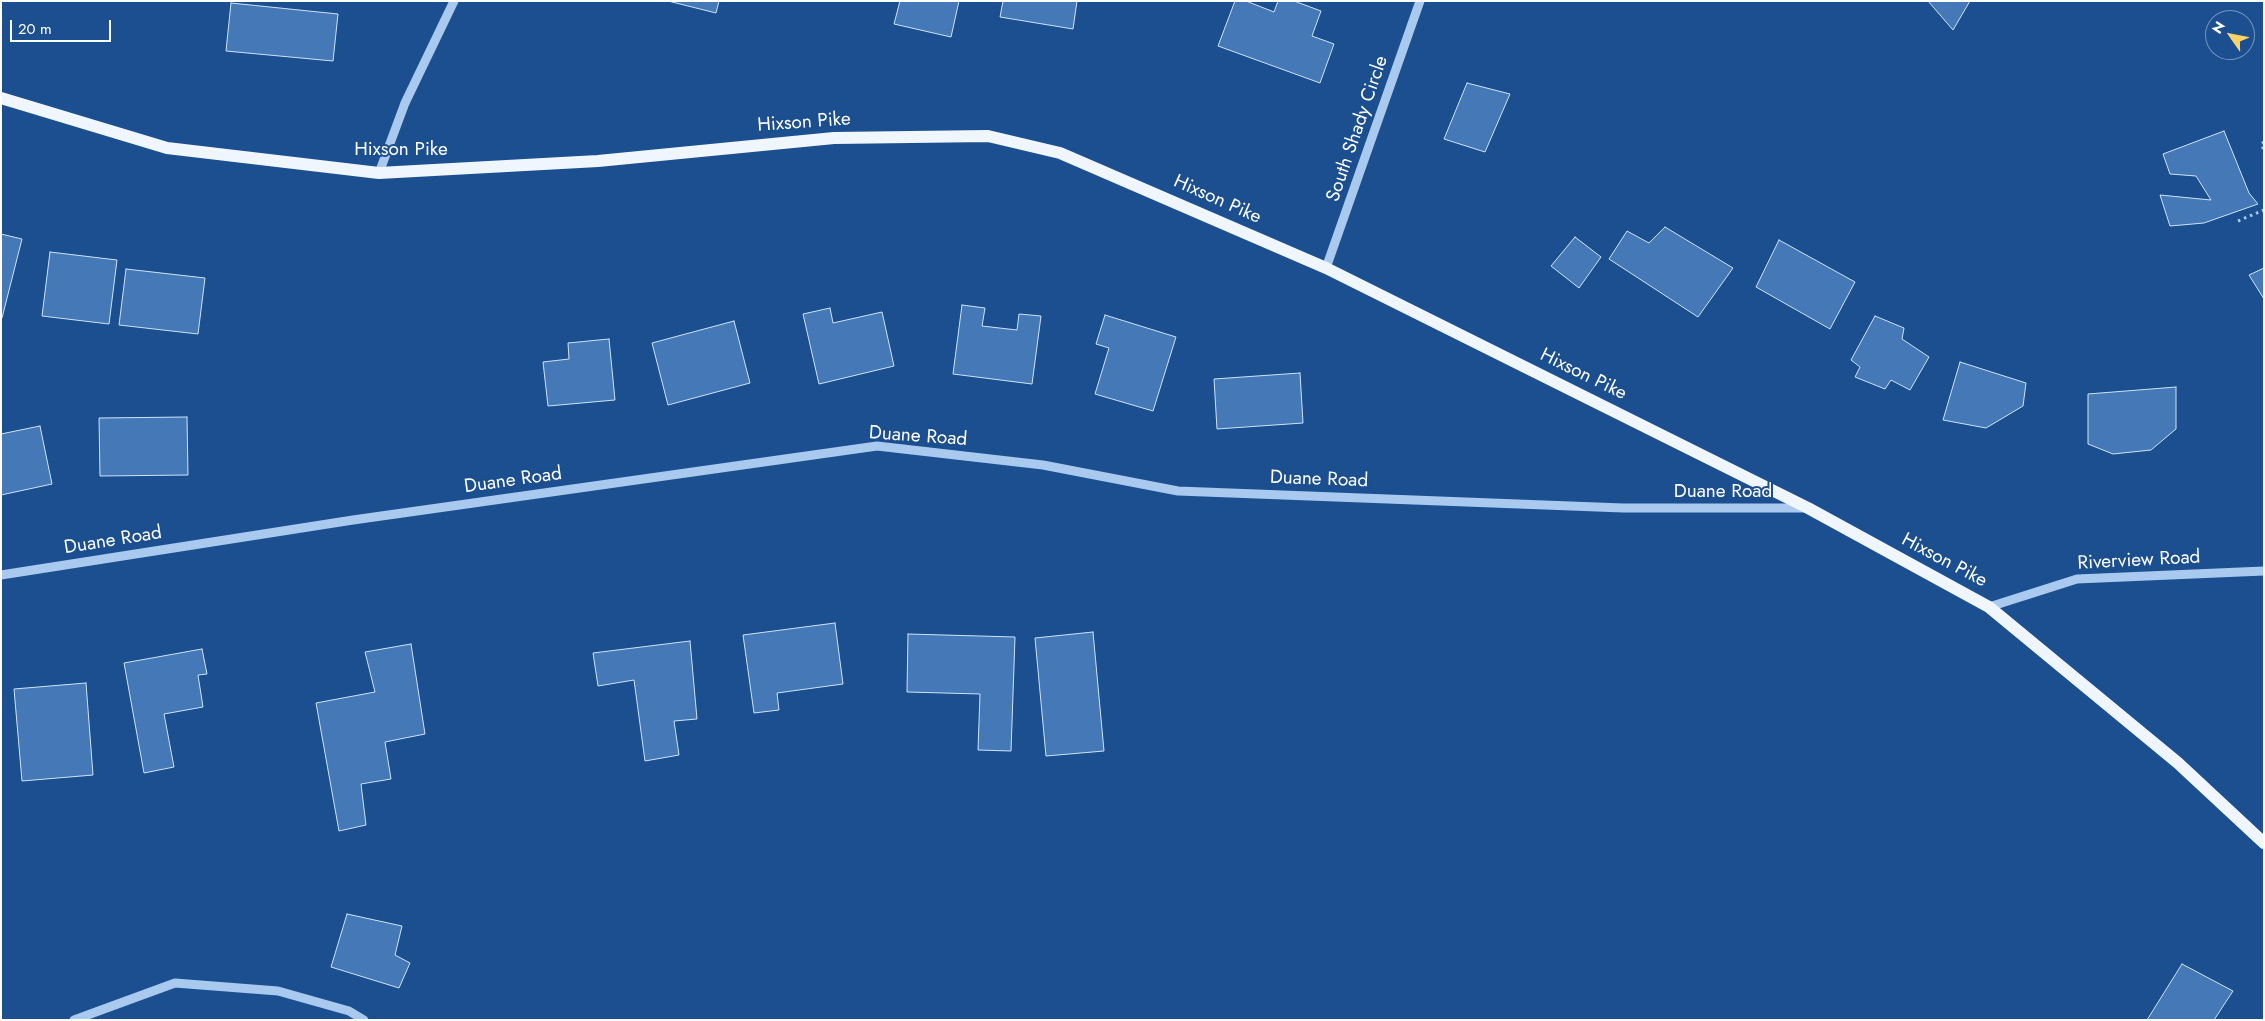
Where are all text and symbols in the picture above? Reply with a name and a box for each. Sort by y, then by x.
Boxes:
scale bar [12,10,114,42]
north arrow [2205,10,2255,60]
text: N [2207,17,2230,37]
text: 20 m [18,18,52,40]
street label: South Shady Circle [1322,53,1394,205]
street label: Hixson Pike [757,108,851,138]
street label: Hixson Pike [354,139,448,161]
street label: Hixson Pike [1170,171,1264,229]
street label: Hixson Pike [1536,344,1630,406]
street label: Duane Road [868,422,968,452]
street label: Duane Road [463,463,563,499]
street label: Duane Road [1269,467,1369,493]
street label: Duane Road [1674,481,1772,503]
street label: Duane Road [63,522,163,560]
street label: Hixson Pike [1897,529,1991,593]
street label: Riverview Road [2077,546,2201,576]

